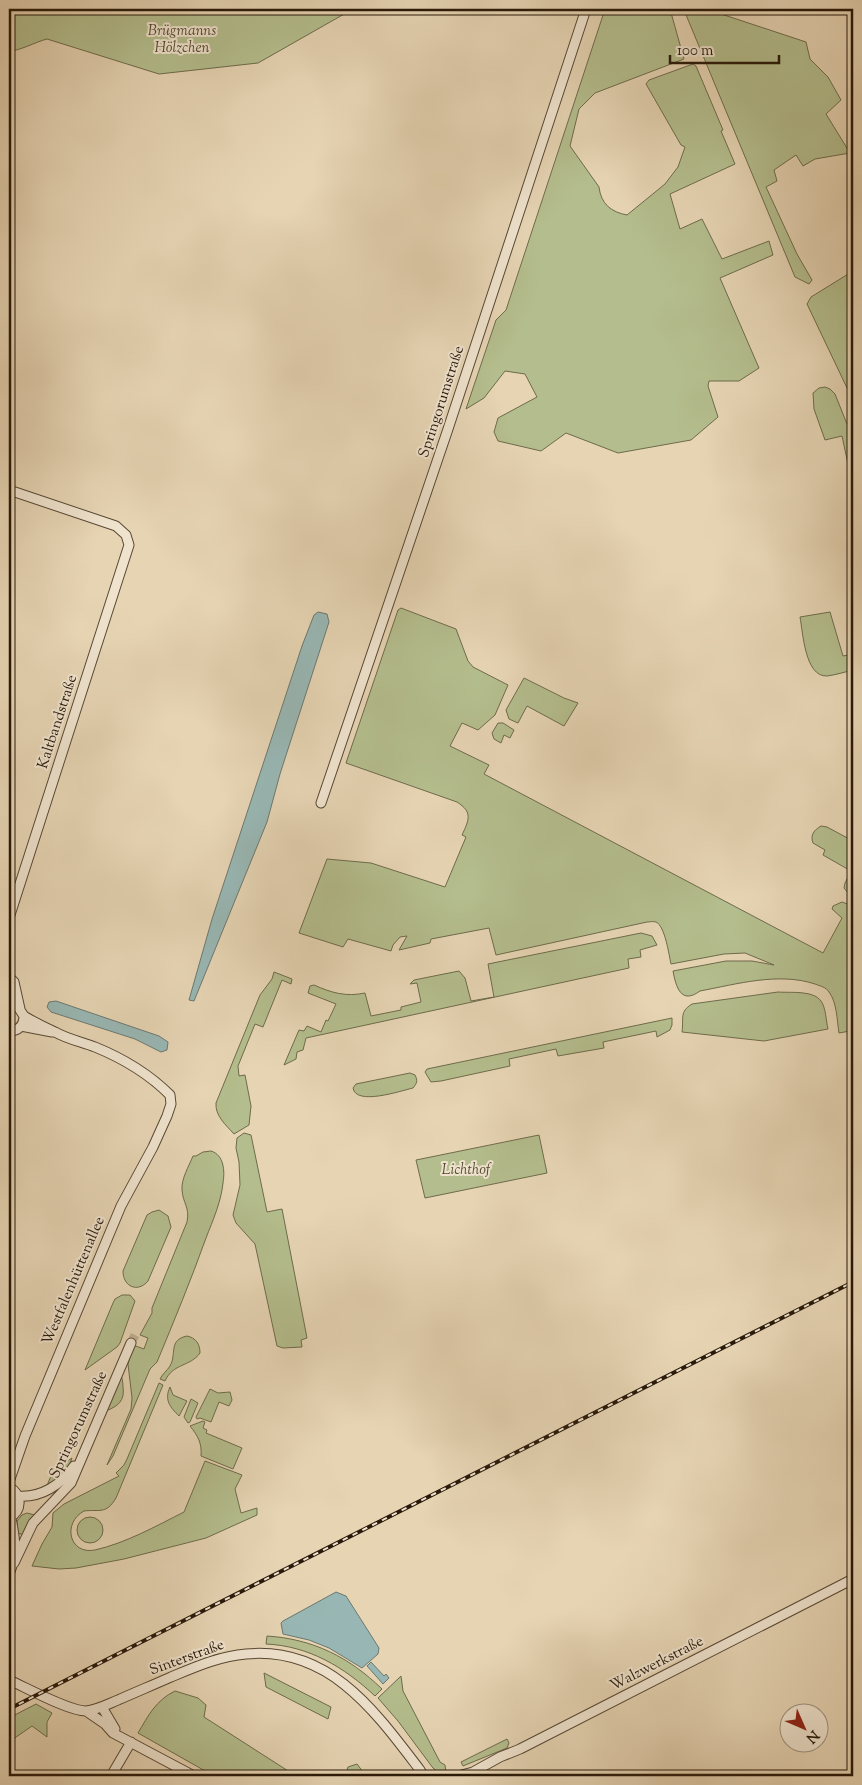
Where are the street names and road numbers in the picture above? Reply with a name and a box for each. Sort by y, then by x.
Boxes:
street label: Springorumstraße [414,343,470,461]
street label: Kaltbandstraße [33,672,83,772]
street label: Westfalenhüttenallee [37,1214,111,1348]
street label: Springorumstraße [45,1368,113,1482]
street label: Walzwerkstraße [607,1631,707,1697]
street label: Sinterstraße [147,1635,227,1681]

